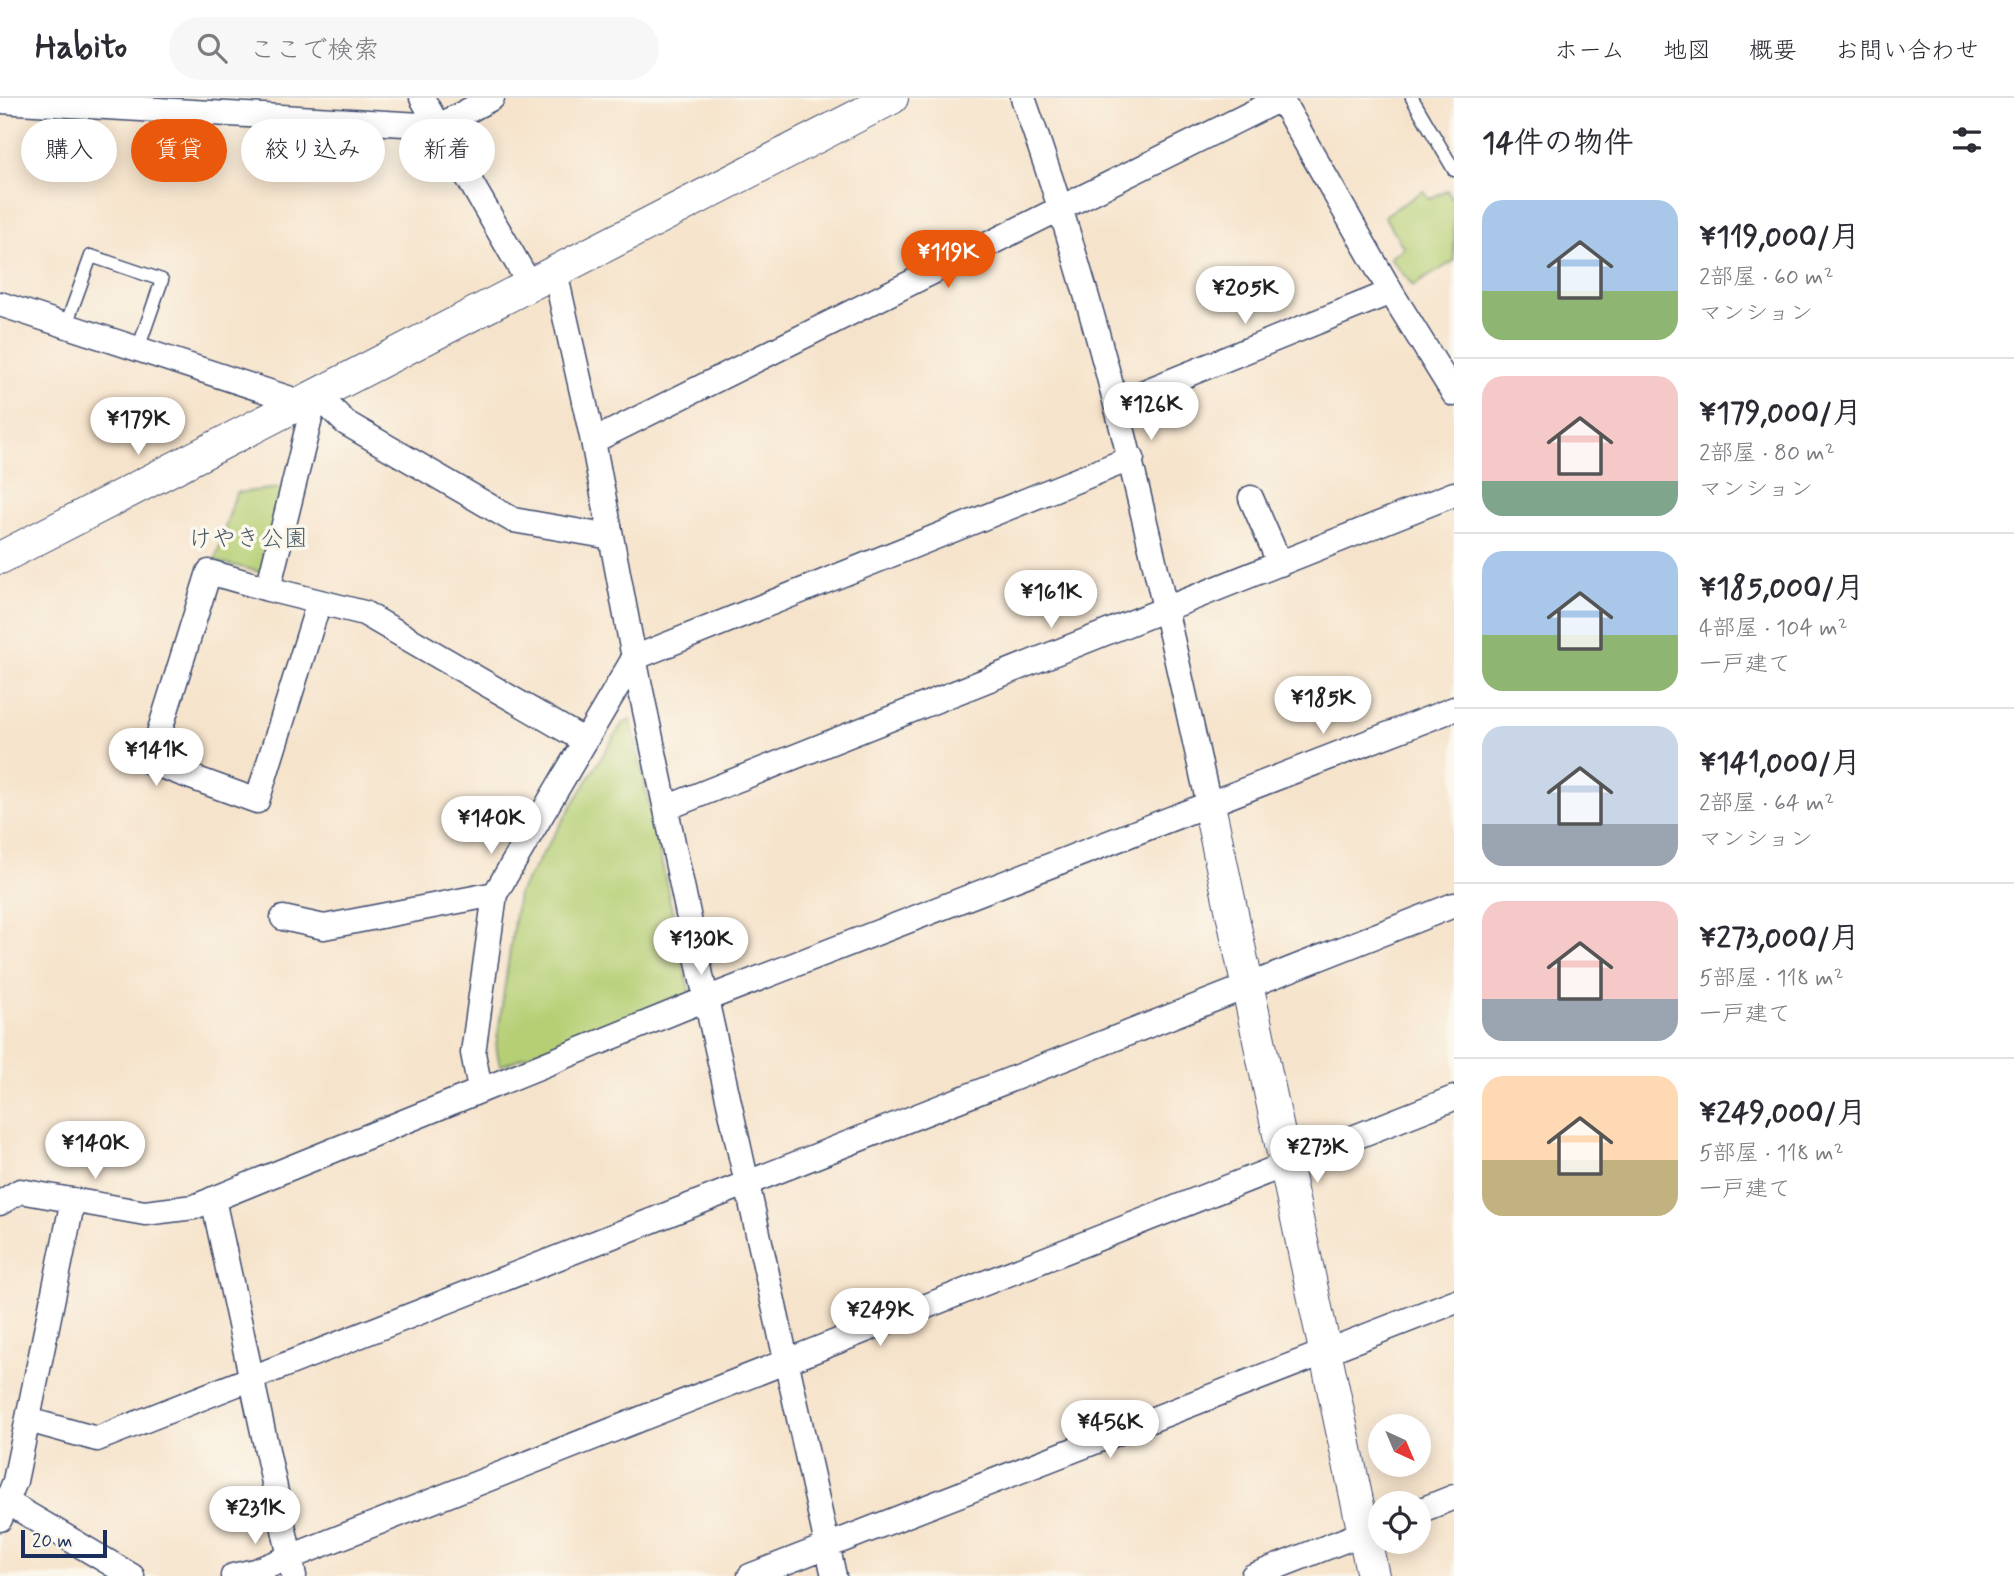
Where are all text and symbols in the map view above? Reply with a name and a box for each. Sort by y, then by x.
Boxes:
search box [169,17,659,80]
text: Habito [35,26,127,70]
icon: search [193,29,231,67]
text: ここで検索 [249,34,379,68]
text: ホーム [1554,36,1625,67]
text: 地図 [1663,36,1711,67]
text: 概要 [1749,36,1797,67]
text: お問い合わせ [1835,36,1979,67]
chip: 購入 [21,119,117,182]
chip: 賃貸 [131,119,227,182]
chip: 絞り込み [241,119,385,182]
chip: 新着 [399,119,495,182]
icon: filters [1948,121,1986,159]
text: 14件の物件 [1482,124,1634,163]
text: ¥119,000/月 [1699,218,1860,257]
icon: home [1538,228,1622,312]
pin: ¥119K [899,230,997,290]
text: ¥119K [917,238,979,268]
text: 2部屋 · 60 m² [1699,263,1834,293]
pin: ¥205K [1196,266,1294,326]
text: ¥205K [1212,274,1278,304]
text: マンション [1699,299,1813,329]
pin: ¥126K [1102,382,1200,442]
text: ¥126K [1120,390,1182,420]
text: ¥179,000/月 [1699,394,1862,433]
pin: ¥179K [89,398,187,457]
icon: home [1538,404,1622,488]
text: ¥179K [106,405,170,435]
text: 2部屋 · 80 m² [1699,439,1835,469]
text: マンション [1699,475,1813,505]
park label: けやき公園 [188,524,308,555]
text: ¥185,000/月 [1699,569,1864,608]
pin: ¥161K [1002,570,1100,630]
text: ¥161K [1020,578,1082,608]
icon: home [1538,579,1622,663]
text: 4部屋 · 104 m² [1699,614,1848,644]
text: 一戸建て [1699,650,1791,680]
pin: ¥185K [1274,676,1372,736]
text: ¥185K [1290,684,1356,714]
pin: ¥141K [107,728,205,788]
text: ¥141K [125,736,187,766]
text: ¥141,000/月 [1699,744,1861,783]
icon: home [1538,754,1622,838]
text: 2部屋 · 64 m² [1699,789,1834,819]
pin: ¥140K [442,796,540,856]
text: ¥140K [457,804,525,834]
text: マンション [1699,825,1813,855]
pin: ¥130K [652,918,750,977]
text: ¥273,000/月 [1699,919,1860,958]
text: ¥130K [669,925,733,955]
icon: home [1538,929,1622,1013]
text: 5部屋 · 118 m² [1699,964,1844,994]
text: 一戸建て [1699,1000,1791,1030]
text: ¥249,000/月 [1699,1094,1867,1133]
icon: home [1538,1104,1622,1188]
pin: ¥140K [46,1122,144,1181]
pin: ¥273K [1268,1126,1366,1185]
text: ¥140K [61,1129,129,1159]
text: ¥273K [1286,1133,1348,1163]
text: 5部屋 · 118 m² [1699,1139,1844,1169]
text: 一戸建て [1699,1175,1791,1205]
pin: ¥249K [831,1288,929,1348]
text: ¥249K [847,1296,913,1326]
pin: ¥456K [1061,1400,1159,1460]
text: ¥456K [1077,1408,1143,1438]
north arrow [1368,1414,1432,1477]
map controls [1368,1414,1431,1554]
pin: ¥231K [206,1486,304,1546]
button: locate [1368,1491,1431,1554]
text: ¥231K [225,1494,285,1524]
scale bar [21,1527,107,1559]
text: 20 m [32,1529,72,1554]

